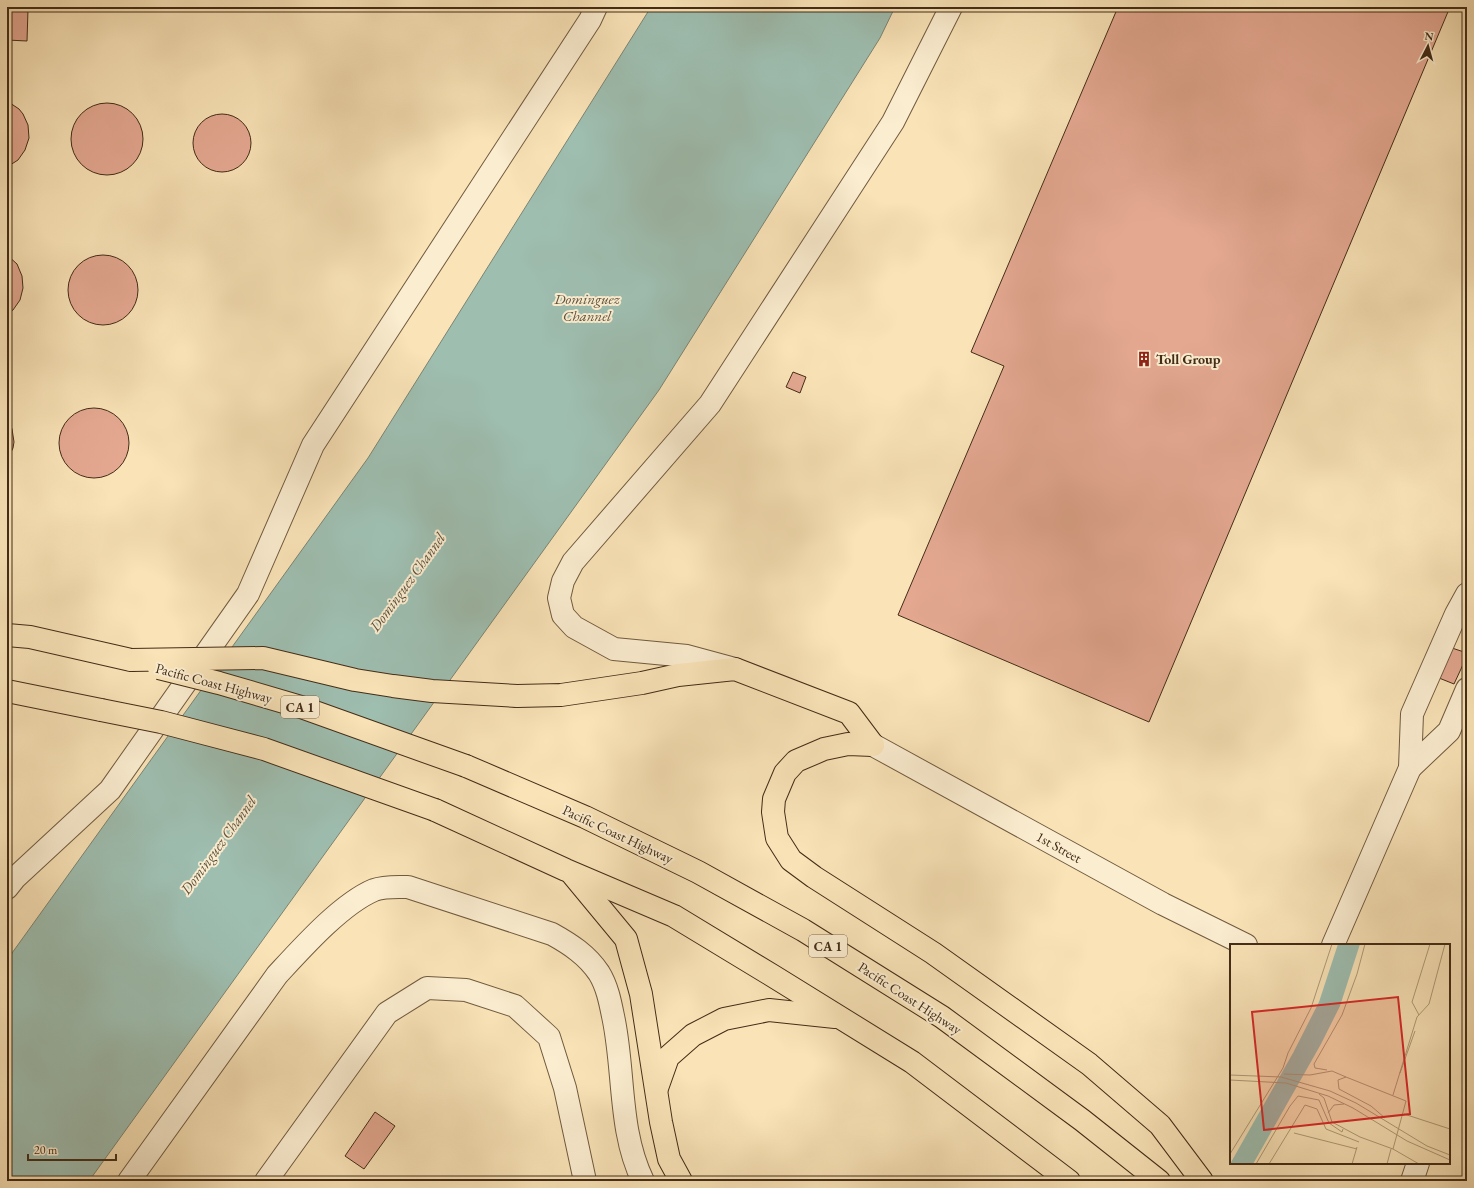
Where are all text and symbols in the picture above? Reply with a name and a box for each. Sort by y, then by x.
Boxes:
north arrow [1408,26,1448,66]
text: N [1424,29,1434,43]
water label: Dominguez Channel [553,289,621,325]
building icon: Toll Group [1135,350,1153,368]
place label: Toll Group [1156,350,1221,368]
water label: Dominguez Channel [364,528,450,636]
street label: Pacific Coast Highway [154,659,275,707]
road number: CA 1 [281,696,319,718]
water label: Dominguez Channel [175,791,261,899]
street label: Pacific Coast Highway [560,800,677,868]
street label: 1st Street [1033,827,1085,867]
road number: CA 1 [809,935,847,957]
inset map [1230,944,1450,1164]
street label: Pacific Coast Highway [855,958,966,1039]
scale bar [28,1136,116,1162]
text: 20 m [34,1142,58,1158]

